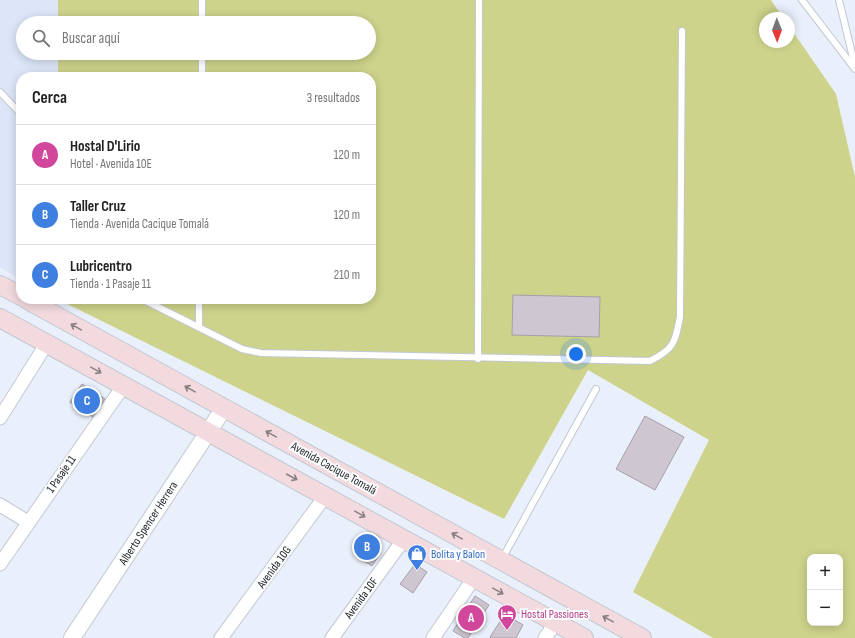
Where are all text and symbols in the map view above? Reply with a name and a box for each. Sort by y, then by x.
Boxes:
north arrow [759,12,795,48]
search box [16,16,376,60]
icon: search [30,27,52,49]
text: Buscar aquí [62,29,120,48]
text: Cerca [32,88,67,108]
text: 3 resultados [307,90,360,106]
text: Hostal D'Lirio [70,137,140,156]
text: A [42,147,48,163]
text: 120 m [334,147,360,163]
text: Hotel · Avenida 10E [70,156,152,172]
text: Taller Cruz [70,197,126,216]
text: B [42,207,48,223]
text: 120 m [334,207,360,223]
text: Tienda · Avenida Cacique Tomalá [70,216,209,232]
text: Lubricentro [70,257,132,276]
text: C [42,267,48,283]
text: 210 m [334,267,360,283]
text: Tienda · 1 Pasaje 11 [70,276,151,292]
one-way arrow [70,322,82,330]
your location [566,344,586,364]
one-way arrow [90,366,102,374]
one-way arrow [184,385,196,393]
pin: C [74,386,100,416]
one-way arrow [265,429,277,437]
street label: Avenida Cacique Tomalá [287,438,379,498]
street label: 1 Pasaje 11 [43,452,80,496]
one-way arrow [286,474,298,481]
street label: Alberto Spencer Herrera [115,478,181,569]
one-way arrow [354,511,366,519]
pin: B [354,532,380,562]
one-way arrow [451,532,463,540]
street label: Avenida 10G [253,543,295,592]
shop icon: Bolita y Balon [406,543,428,571]
place label: Bolita y Balon [431,547,485,562]
map controls [807,554,843,626]
button: + [807,554,843,590]
street label: Avenida 10F [341,574,382,623]
one-way arrow [492,587,504,595]
button: − [807,590,843,626]
pin: A [458,603,484,633]
hotel icon: Hostal Passiones [496,603,518,631]
place label: Hostal Passiones [521,607,588,622]
one-way arrow [602,615,614,623]

